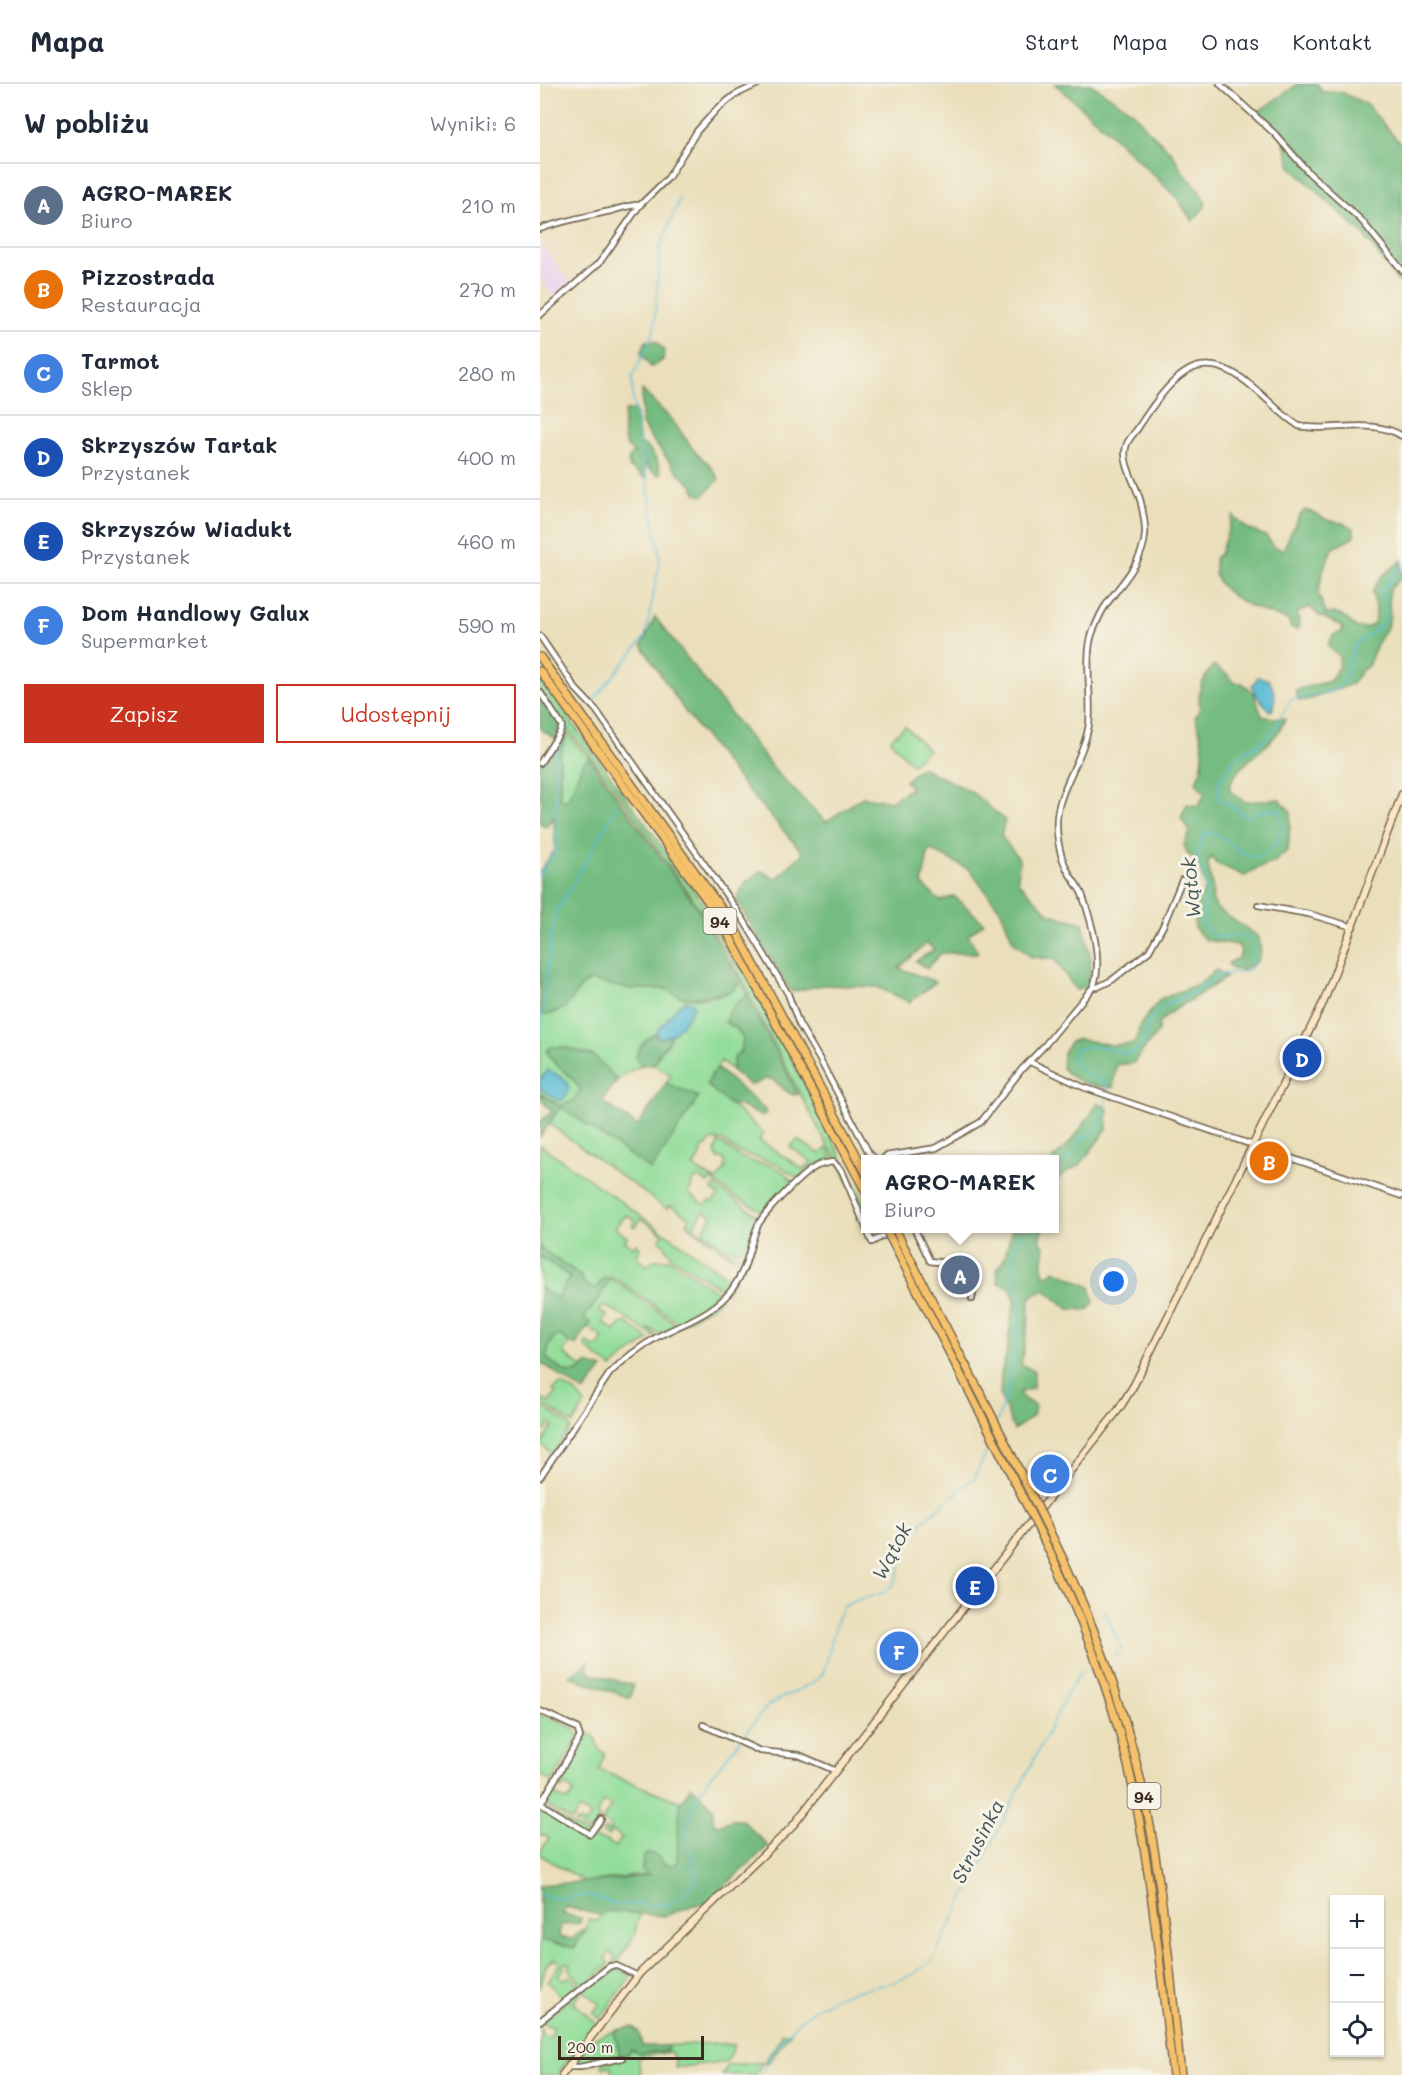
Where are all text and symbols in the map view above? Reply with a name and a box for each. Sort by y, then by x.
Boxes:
text: Mapa [30,23,105,59]
text: Start [1025,28,1079,55]
text: Mapa [1112,28,1168,55]
text: O nas [1201,28,1259,55]
text: Kontakt [1292,28,1372,55]
text: W pobliżu [24,106,150,140]
text: Wyniki: 6 [429,110,516,136]
text: AGRO-MAREK [81,178,233,207]
text: A [37,192,50,218]
text: 210 m [461,192,516,218]
text: Biuro [81,207,132,233]
text: Pizzostrada [81,262,215,291]
text: B [37,276,50,302]
text: 270 m [459,276,516,302]
text: Restauracja [81,291,202,317]
text: Tarmot [81,346,160,375]
text: C [36,360,51,386]
text: 280 m [458,360,516,386]
text: Sklep [81,375,133,401]
text: Skrzyszów Tartak [81,430,277,459]
text: D [36,444,51,470]
text: 400 m [457,444,516,470]
text: Przystanek [81,459,190,485]
text: Skrzyszów Wiadukt [81,514,292,543]
text: E [37,528,50,554]
text: 460 m [458,528,516,554]
text: Przystanek [81,543,190,569]
text: Dom Handlowy Galux [81,598,310,627]
text: F [37,612,50,638]
text: 590 m [458,612,516,638]
text: Supermarket [81,627,208,653]
button: Zapisz [24,684,264,743]
button: Udostępnij [276,684,516,743]
water label: Wątok [1174,856,1206,920]
road number: 94 [704,908,736,934]
pin: D [1282,1036,1322,1080]
pin: B [1250,1138,1288,1184]
popup [861,1155,1059,1233]
text: AGRO-MAREK [884,1167,1036,1196]
text: Biuro [884,1196,936,1222]
pin: A [940,1252,980,1298]
your location [1099,1267,1128,1296]
pin: C [1030,1452,1070,1496]
water label: Wątok [865,1518,917,1584]
pin: E [956,1564,994,1608]
pin: F [880,1628,918,1674]
road number: 94 [1128,1783,1160,1809]
water label: Strusinka [945,1795,1009,1887]
map controls [1330,1895,1384,2057]
button: + [1330,1895,1384,1949]
button: − [1330,1949,1384,2003]
button: locate [1330,2003,1384,2057]
scale bar [558,2033,704,2060]
text: 200 m [567,2036,614,2057]

